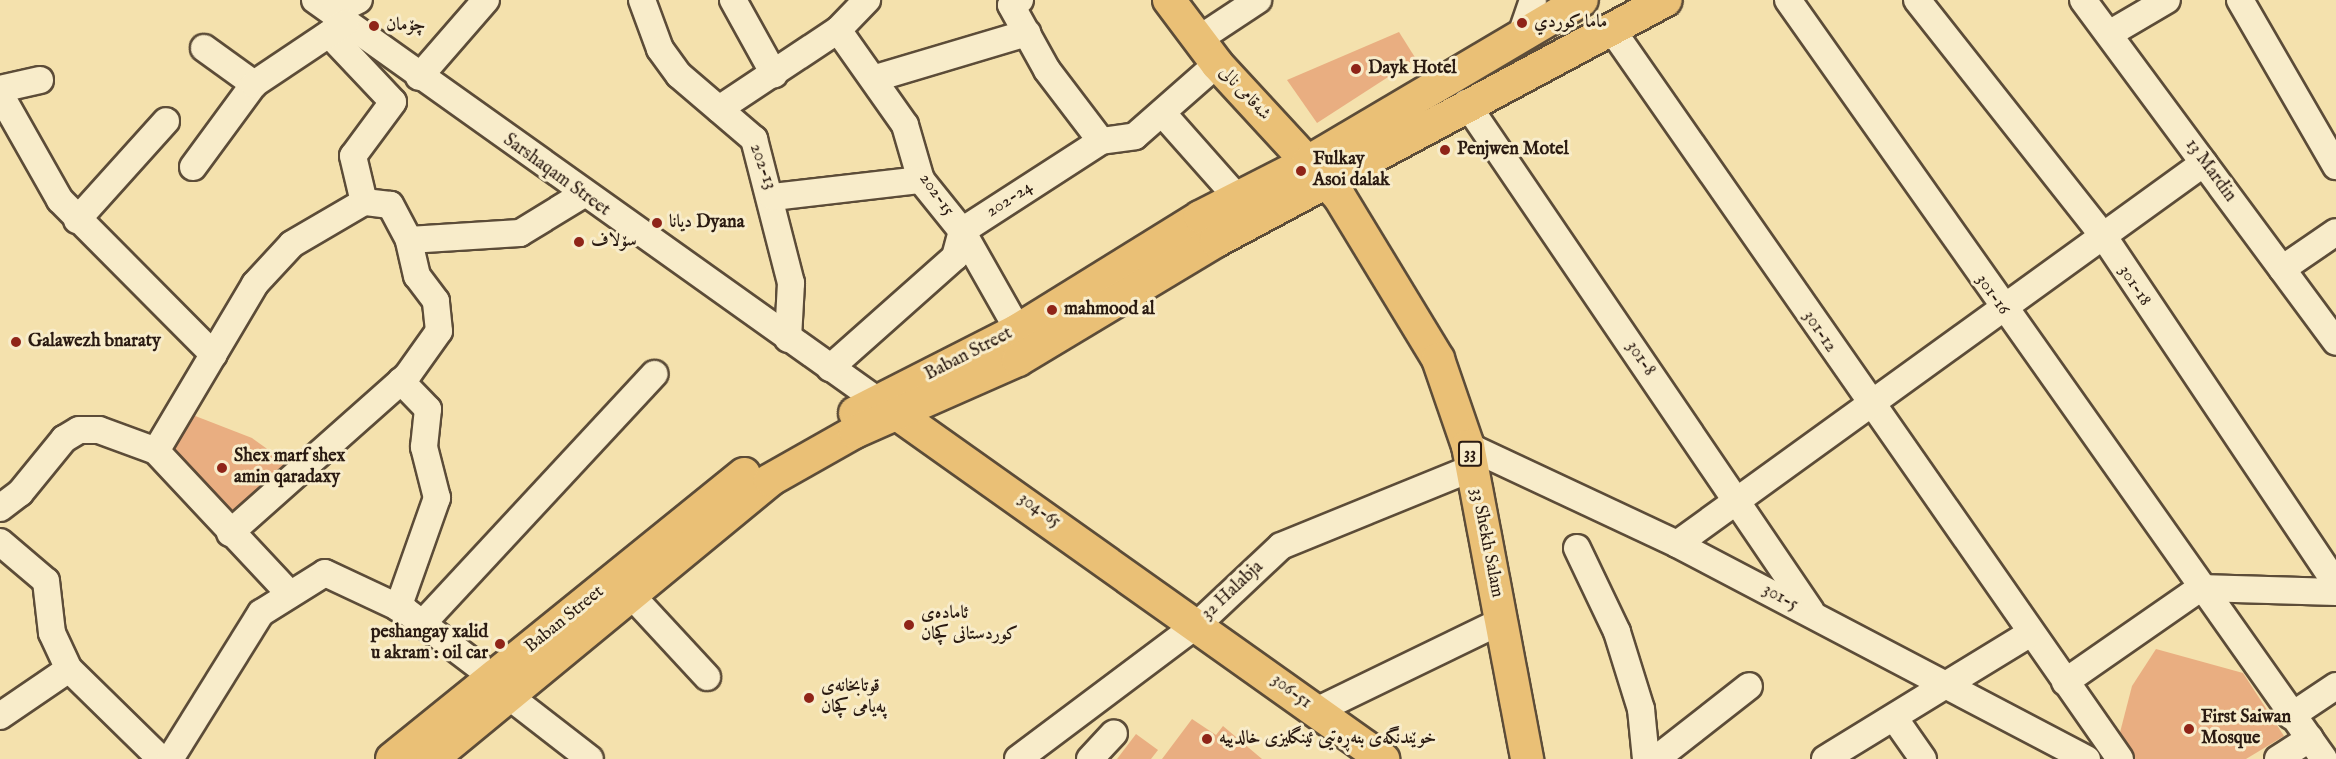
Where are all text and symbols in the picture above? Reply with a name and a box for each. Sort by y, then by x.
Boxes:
place label: ماما كوردي [1534,12,1607,34]
place label: چۆمان [386,15,425,37]
marker: ماما كوردي [1515,16,1529,30]
marker: چۆمان [367,19,381,33]
place label: Dayk Hotel [1368,58,1456,80]
street label: شەقامی نالی [1213,62,1275,126]
marker: Dayk Hotel [1349,62,1363,76]
street label: Sarshaqam Street [498,130,614,222]
street label: 13 Mardin [2180,135,2240,207]
place label: Penjwen Motel [1457,139,1569,161]
street label: 202-13 [744,141,780,193]
marker: Penjwen Motel [1438,143,1452,157]
place label: Fulkay Asoi dalak [1313,150,1390,192]
marker: Fulkay Asoi dalak [1294,164,1308,178]
street label: 202-15 [914,169,958,221]
street label: 202-24 [983,177,1037,223]
place label: دیانا Dyana [669,212,744,234]
marker: دیانا Dyana [650,216,664,230]
place label: سۆلاف [591,231,637,253]
marker: سۆلاف [572,235,586,249]
street label: 301-18 [2113,262,2155,310]
street label: 301-16 [1970,270,2014,320]
place label: mahmood al [1064,299,1155,321]
marker: mahmood al [1045,303,1059,317]
street label: 301-12 [1797,307,1841,357]
street label: Baban Street [922,324,1016,386]
place label: Galawezh bnaraty [28,331,161,353]
marker: Galawezh bnaraty [9,335,23,349]
street label: 301-8 [1621,337,1659,381]
road number: 33 [1458,441,1482,467]
place label: Shex marf shex amin qaradaxy [234,447,345,490]
marker: Shex marf shex amin qaradaxy [215,461,229,475]
street label: 33 Shekh Salam [1465,486,1507,600]
street label: 304-65 [1014,489,1064,533]
street label: 32 Halabja [1198,557,1268,625]
street label: 301-5 [1759,580,1801,616]
street label: Baban Street [521,582,609,658]
place label: ئامادەی کوردستانی کچان [921,604,1018,646]
marker: ئامادەی کوردستانی کچان [902,618,916,632]
place label: peshangay xalid u akram : oil car [371,623,488,666]
marker: peshangay xalid u akram : oil car [493,637,507,651]
street label: 306-51 [1267,670,1315,714]
place label: قوتابخانەی پەیامی کچان [821,677,886,720]
marker: قوتابخانەی پەیامی کچان [802,691,816,705]
place label: First Saiwan Mosque [2201,708,2291,750]
marker: First Saiwan Mosque [2182,722,2196,736]
place label: خوێندنگەی بنەڕەتیی ئینگلیزی خالدییە [1219,728,1436,750]
marker: خوێندنگەی بنەڕەتیی ئینگلیزی خالدییە [1200,732,1214,746]

